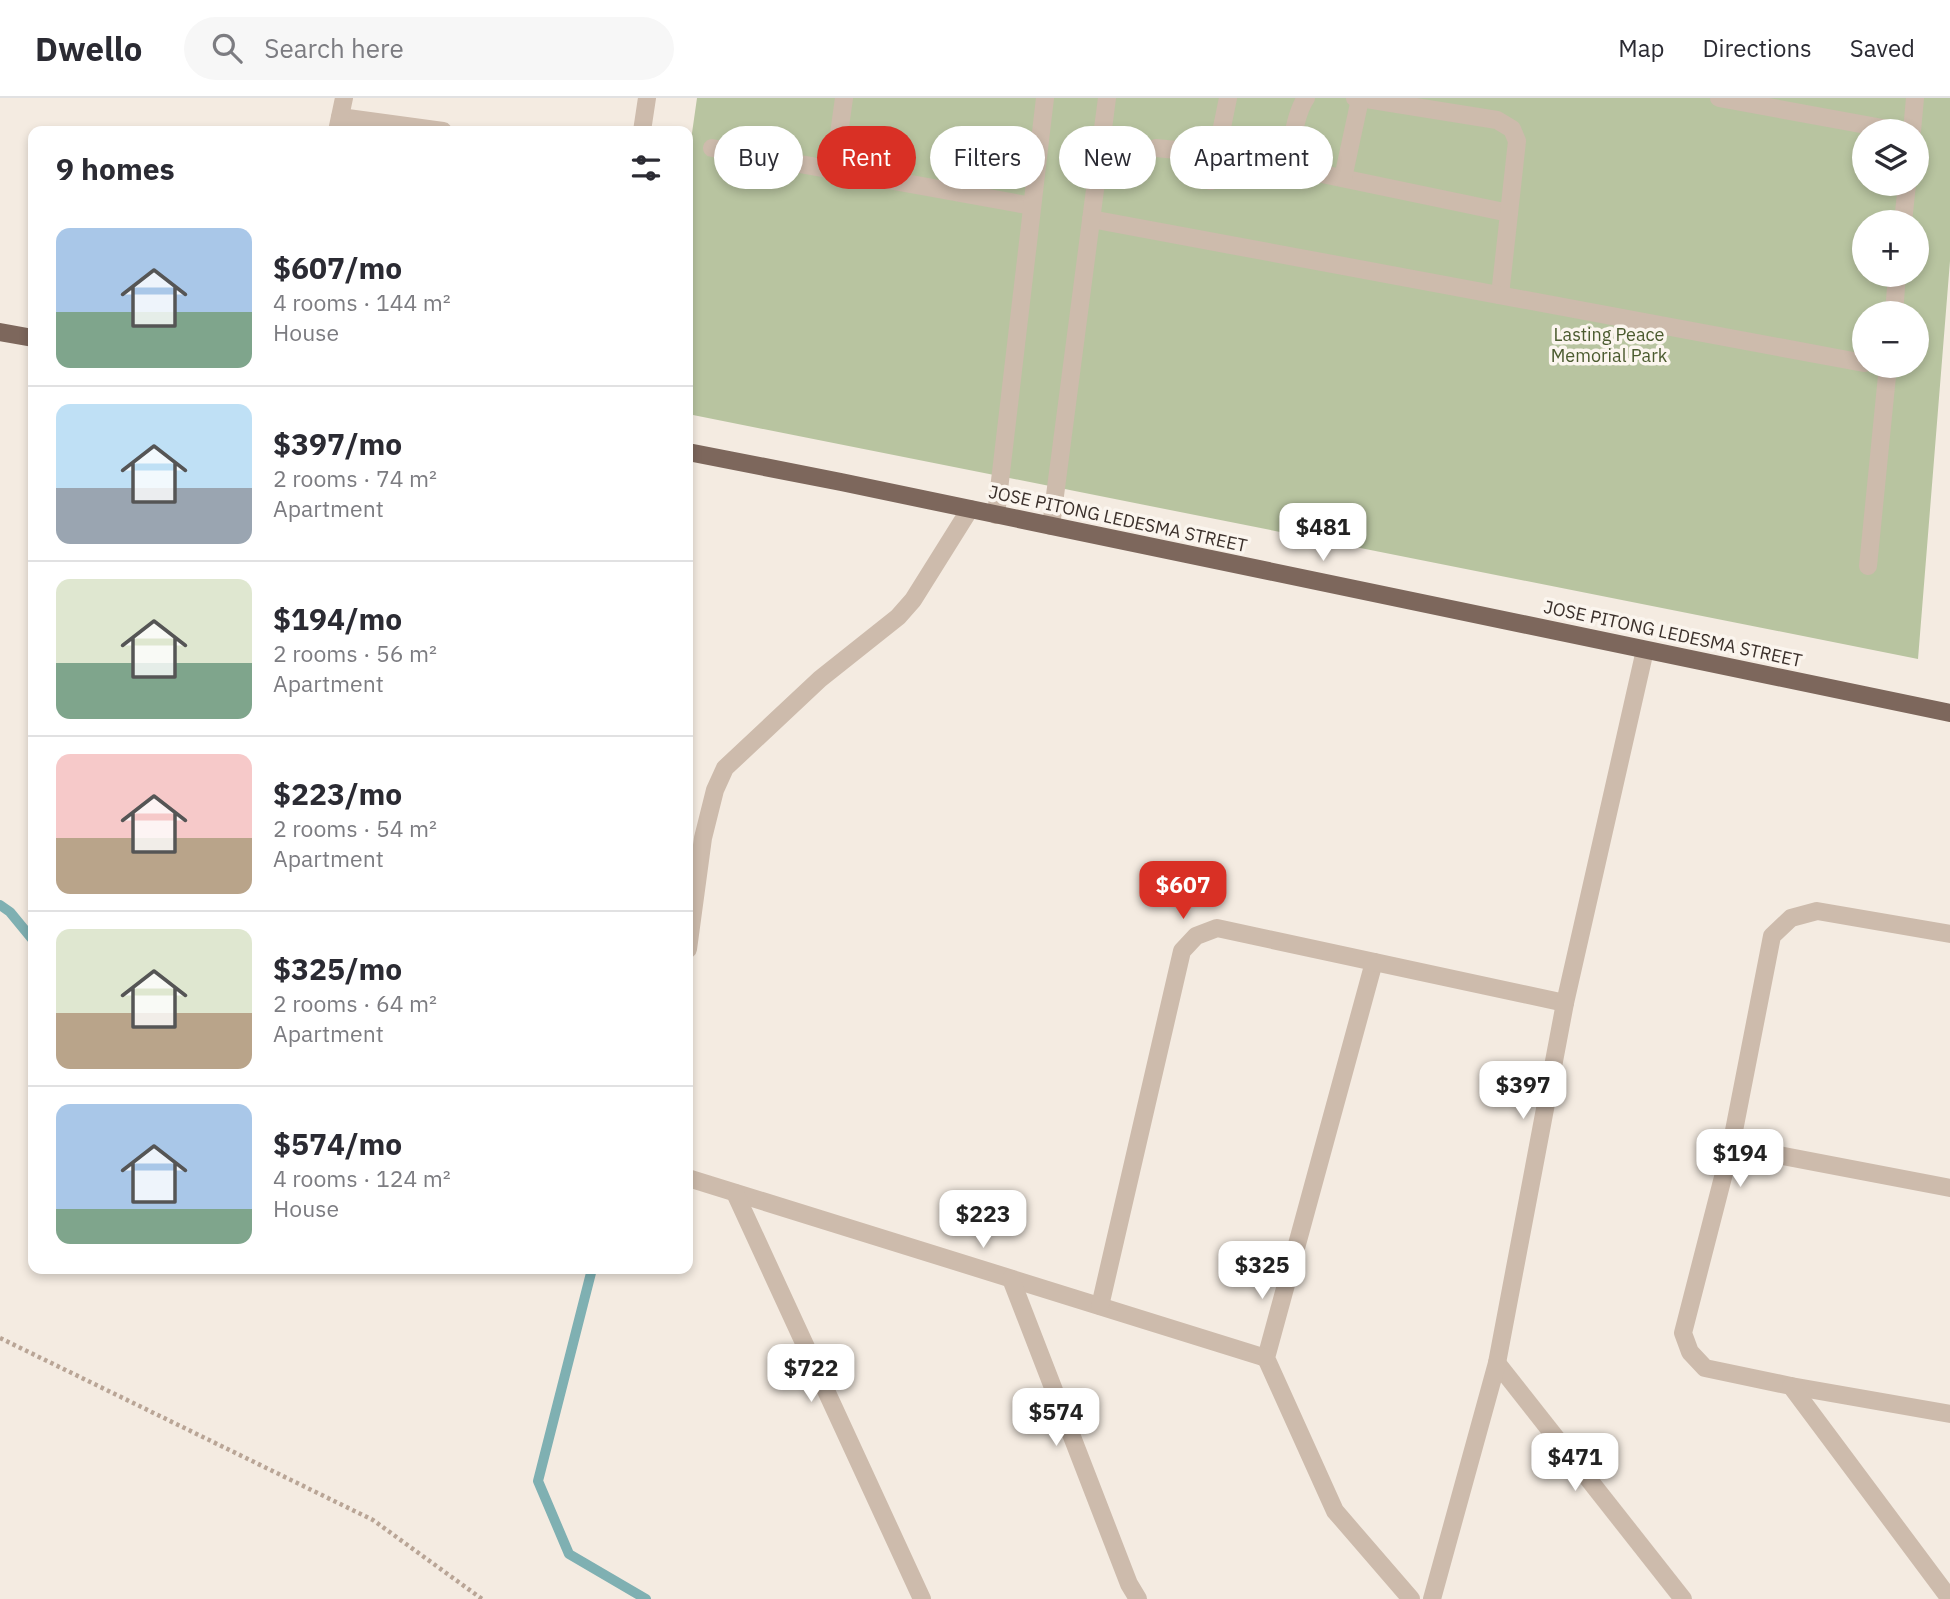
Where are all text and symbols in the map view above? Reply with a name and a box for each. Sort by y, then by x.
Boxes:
search box [184,17,674,80]
text: Dwello [35,27,142,70]
icon: search [208,29,246,67]
text: Search here [264,31,404,65]
text: Map [1618,32,1664,64]
text: Directions [1702,32,1812,64]
text: Saved [1850,32,1915,64]
map controls [1852,119,1929,378]
button: layers [1852,119,1929,196]
chip: Buy [714,126,803,189]
chip: Rent [817,126,916,189]
chip: Filters [930,126,1045,189]
chip: New [1059,126,1156,189]
chip: Apartment [1170,126,1333,189]
text: 9 homes [56,149,175,188]
icon: filters [627,149,665,187]
button: + [1852,210,1929,287]
text: $607/mo [273,248,402,287]
icon: home [112,256,196,340]
text: 4 rooms · 144 m² [273,287,451,317]
button: − [1852,301,1929,378]
text: House [273,317,339,347]
park label: Lasting Peace Memorial Park [1551,323,1668,367]
text: $397/mo [273,424,402,463]
icon: home [112,432,196,516]
text: 2 rooms · 74 m² [273,463,437,493]
street label: JOSE PITONG LEDESMA STREET [987,480,1249,557]
text: Apartment [273,493,384,523]
pin: $481 [1282,504,1364,563]
text: $481 [1295,511,1351,541]
street label: JOSE PITONG LEDESMA STREET [1542,595,1804,672]
text: $194/mo [273,599,402,638]
icon: home [112,607,196,691]
text: 2 rooms · 56 m² [273,638,437,668]
text: Apartment [273,668,384,698]
text: $223/mo [273,774,402,813]
icon: home [112,782,196,866]
text: 2 rooms · 54 m² [273,813,437,843]
text: Apartment [273,843,384,873]
pin: $607 [1142,862,1224,921]
text: $607 [1155,869,1211,899]
text: $325/mo [273,949,402,988]
icon: home [112,957,196,1041]
text: 2 rooms · 64 m² [273,988,437,1018]
text: Apartment [273,1018,384,1048]
pin: $397 [1482,1062,1564,1121]
text: $397 [1495,1069,1551,1099]
text: $574/mo [273,1124,402,1163]
pin: $194 [1699,1130,1781,1189]
icon: home [112,1132,196,1216]
text: $194 [1712,1137,1768,1167]
text: 4 rooms · 124 m² [273,1163,451,1193]
pin: $223 [942,1190,1024,1250]
text: House [273,1193,339,1223]
text: $223 [955,1198,1011,1228]
pin: $325 [1221,1242,1303,1301]
text: $325 [1234,1249,1290,1279]
pin: $722 [770,1344,852,1404]
text: $722 [783,1352,839,1382]
pin: $574 [1015,1388,1097,1448]
text: $574 [1028,1396,1084,1426]
pin: $471 [1534,1434,1616,1493]
text: $471 [1547,1441,1603,1471]

